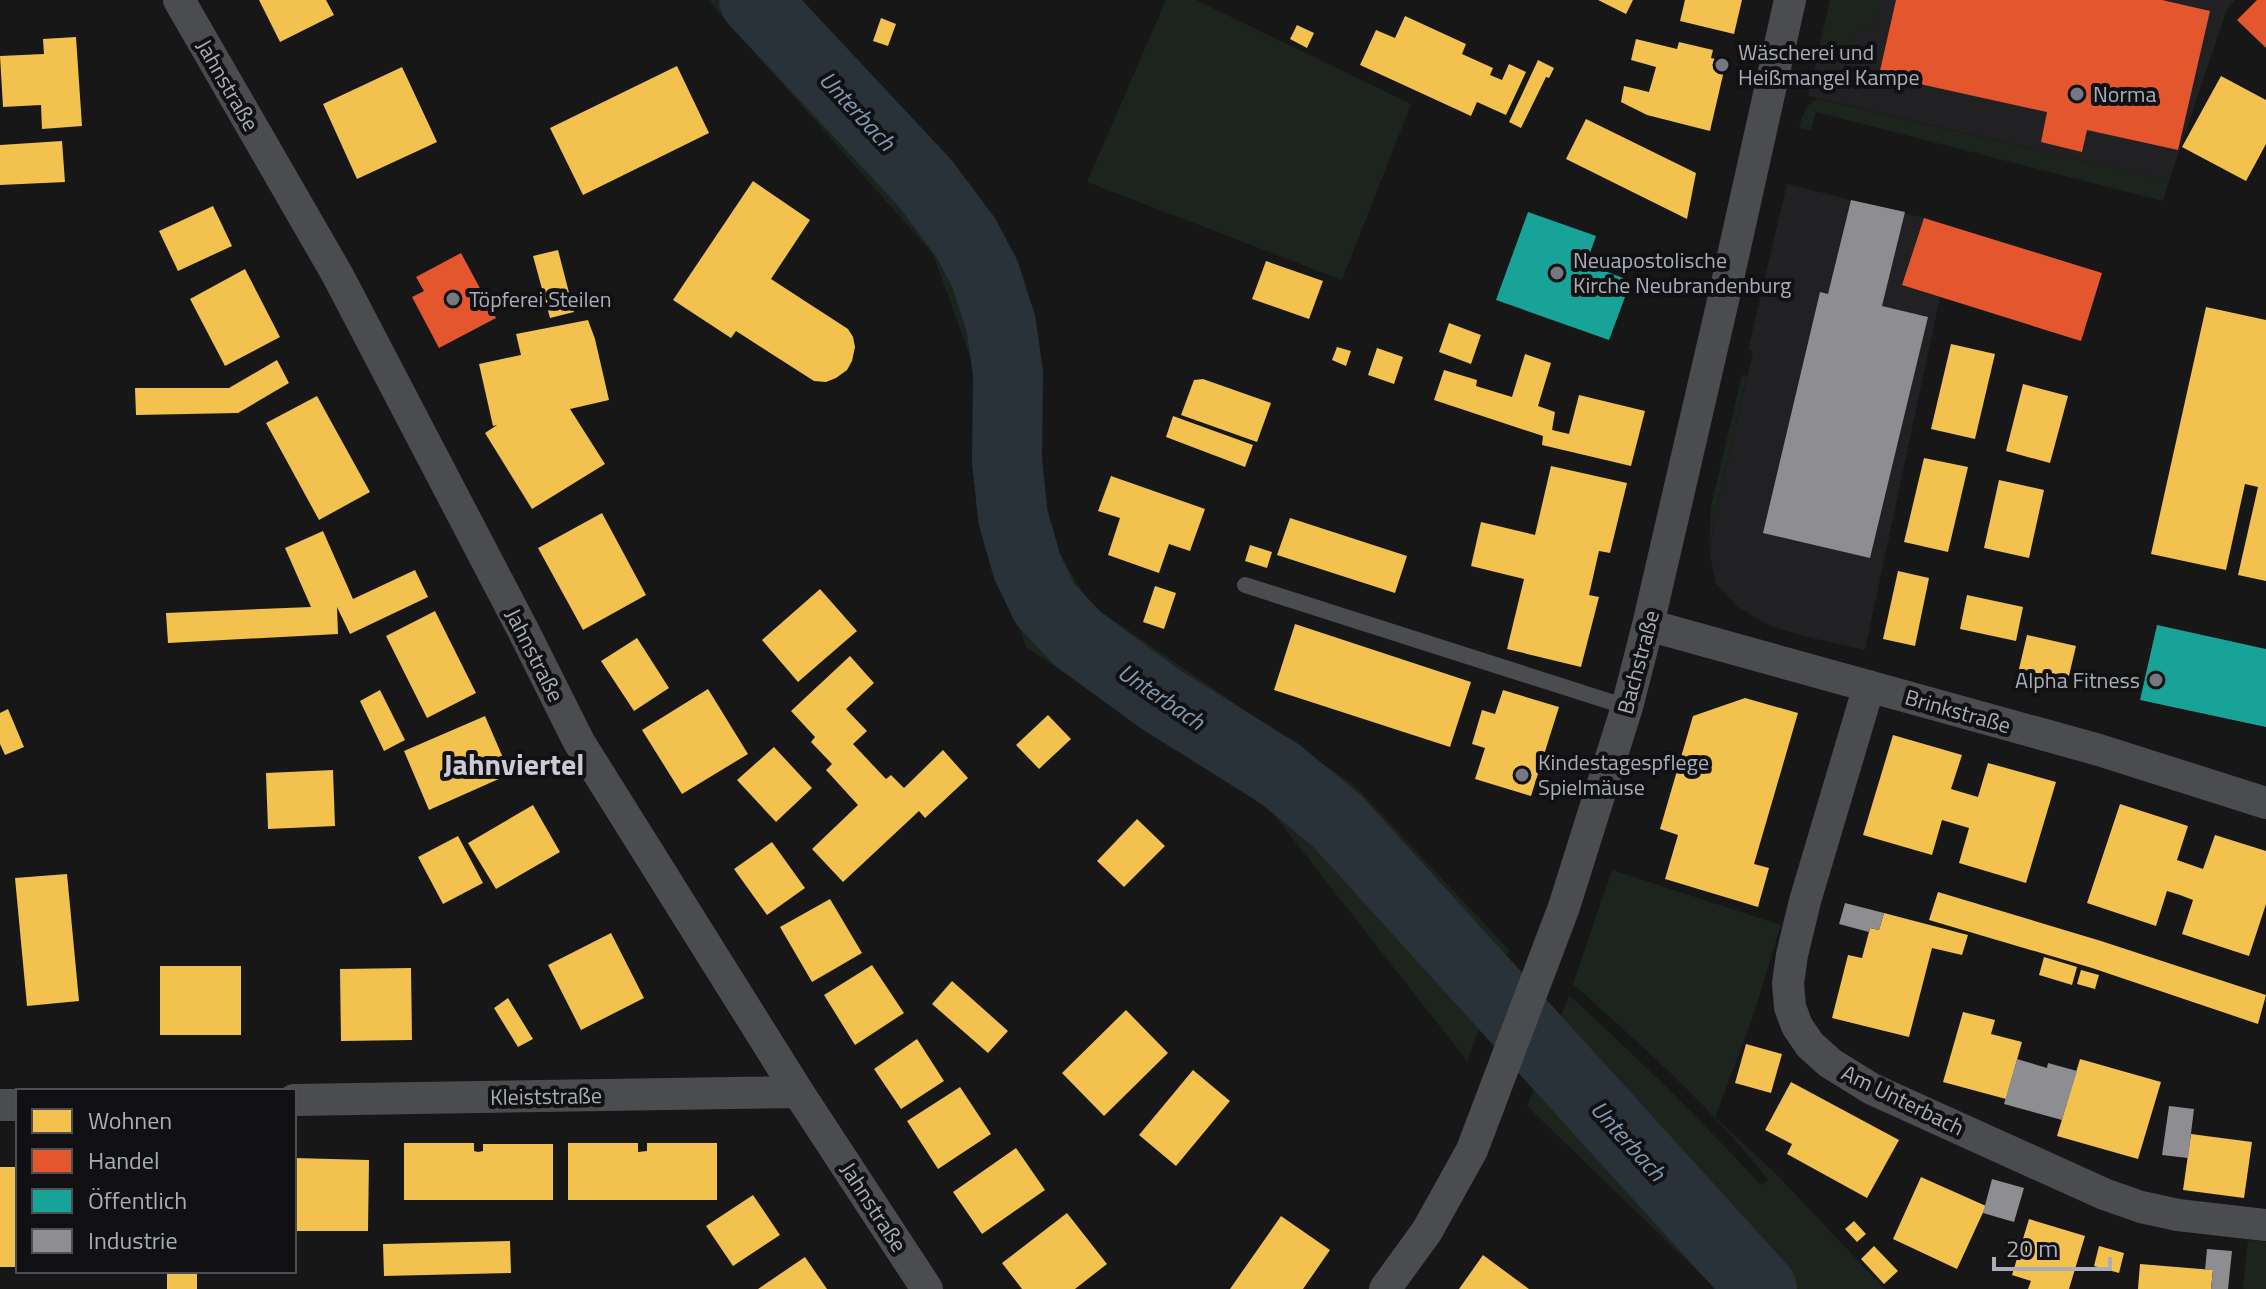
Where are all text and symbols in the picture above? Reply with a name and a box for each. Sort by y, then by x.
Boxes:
street label: Jahnstraße [188,33,268,137]
place label: Wäscherei und Heißmangel Kampe [1738,35,1920,94]
marker: Wäscherei und Heißmangel Kampe [1713,56,1731,74]
water label: Unterbach [811,62,905,159]
place label: Norma [2093,77,2156,111]
marker: Norma [2068,85,2086,103]
place label: Neuapostolische Kirche Neubrandenburg [1573,243,1791,302]
marker: Neuapostolische Kirche Neubrandenburg [1548,264,1566,282]
place label: Töpferei Steilen [469,282,612,316]
marker: Töpferei Steilen [444,290,462,308]
street label: Jahnstraße [497,602,573,708]
street label: Bachstraße [1608,606,1668,718]
water label: Unterbach [1111,654,1213,739]
place label: Alpha Fitness [2015,663,2140,697]
marker: Alpha Fitness [2147,671,2165,689]
street label: Brinkstraße [1901,680,2015,742]
district label: Jahnviertel [444,741,584,787]
place label: Kindestagespflege Spielmäuse [1538,745,1709,804]
marker: Kindestagespflege Spielmäuse [1513,766,1531,784]
street label: Am Unterbach [1836,1056,1970,1144]
street label: Kleiststraße [490,1078,602,1114]
legend [16,1089,296,1273]
water label: Unterbach [1583,1092,1676,1190]
text: Wohnen [88,1102,172,1138]
text: Handel [88,1142,159,1178]
street label: Jahnstraße [832,1155,916,1259]
text: Öffentlich [88,1182,187,1218]
scale bar [1994,1221,2110,1271]
text: Industrie [88,1222,178,1258]
text: 20 m [2006,1230,2058,1266]

